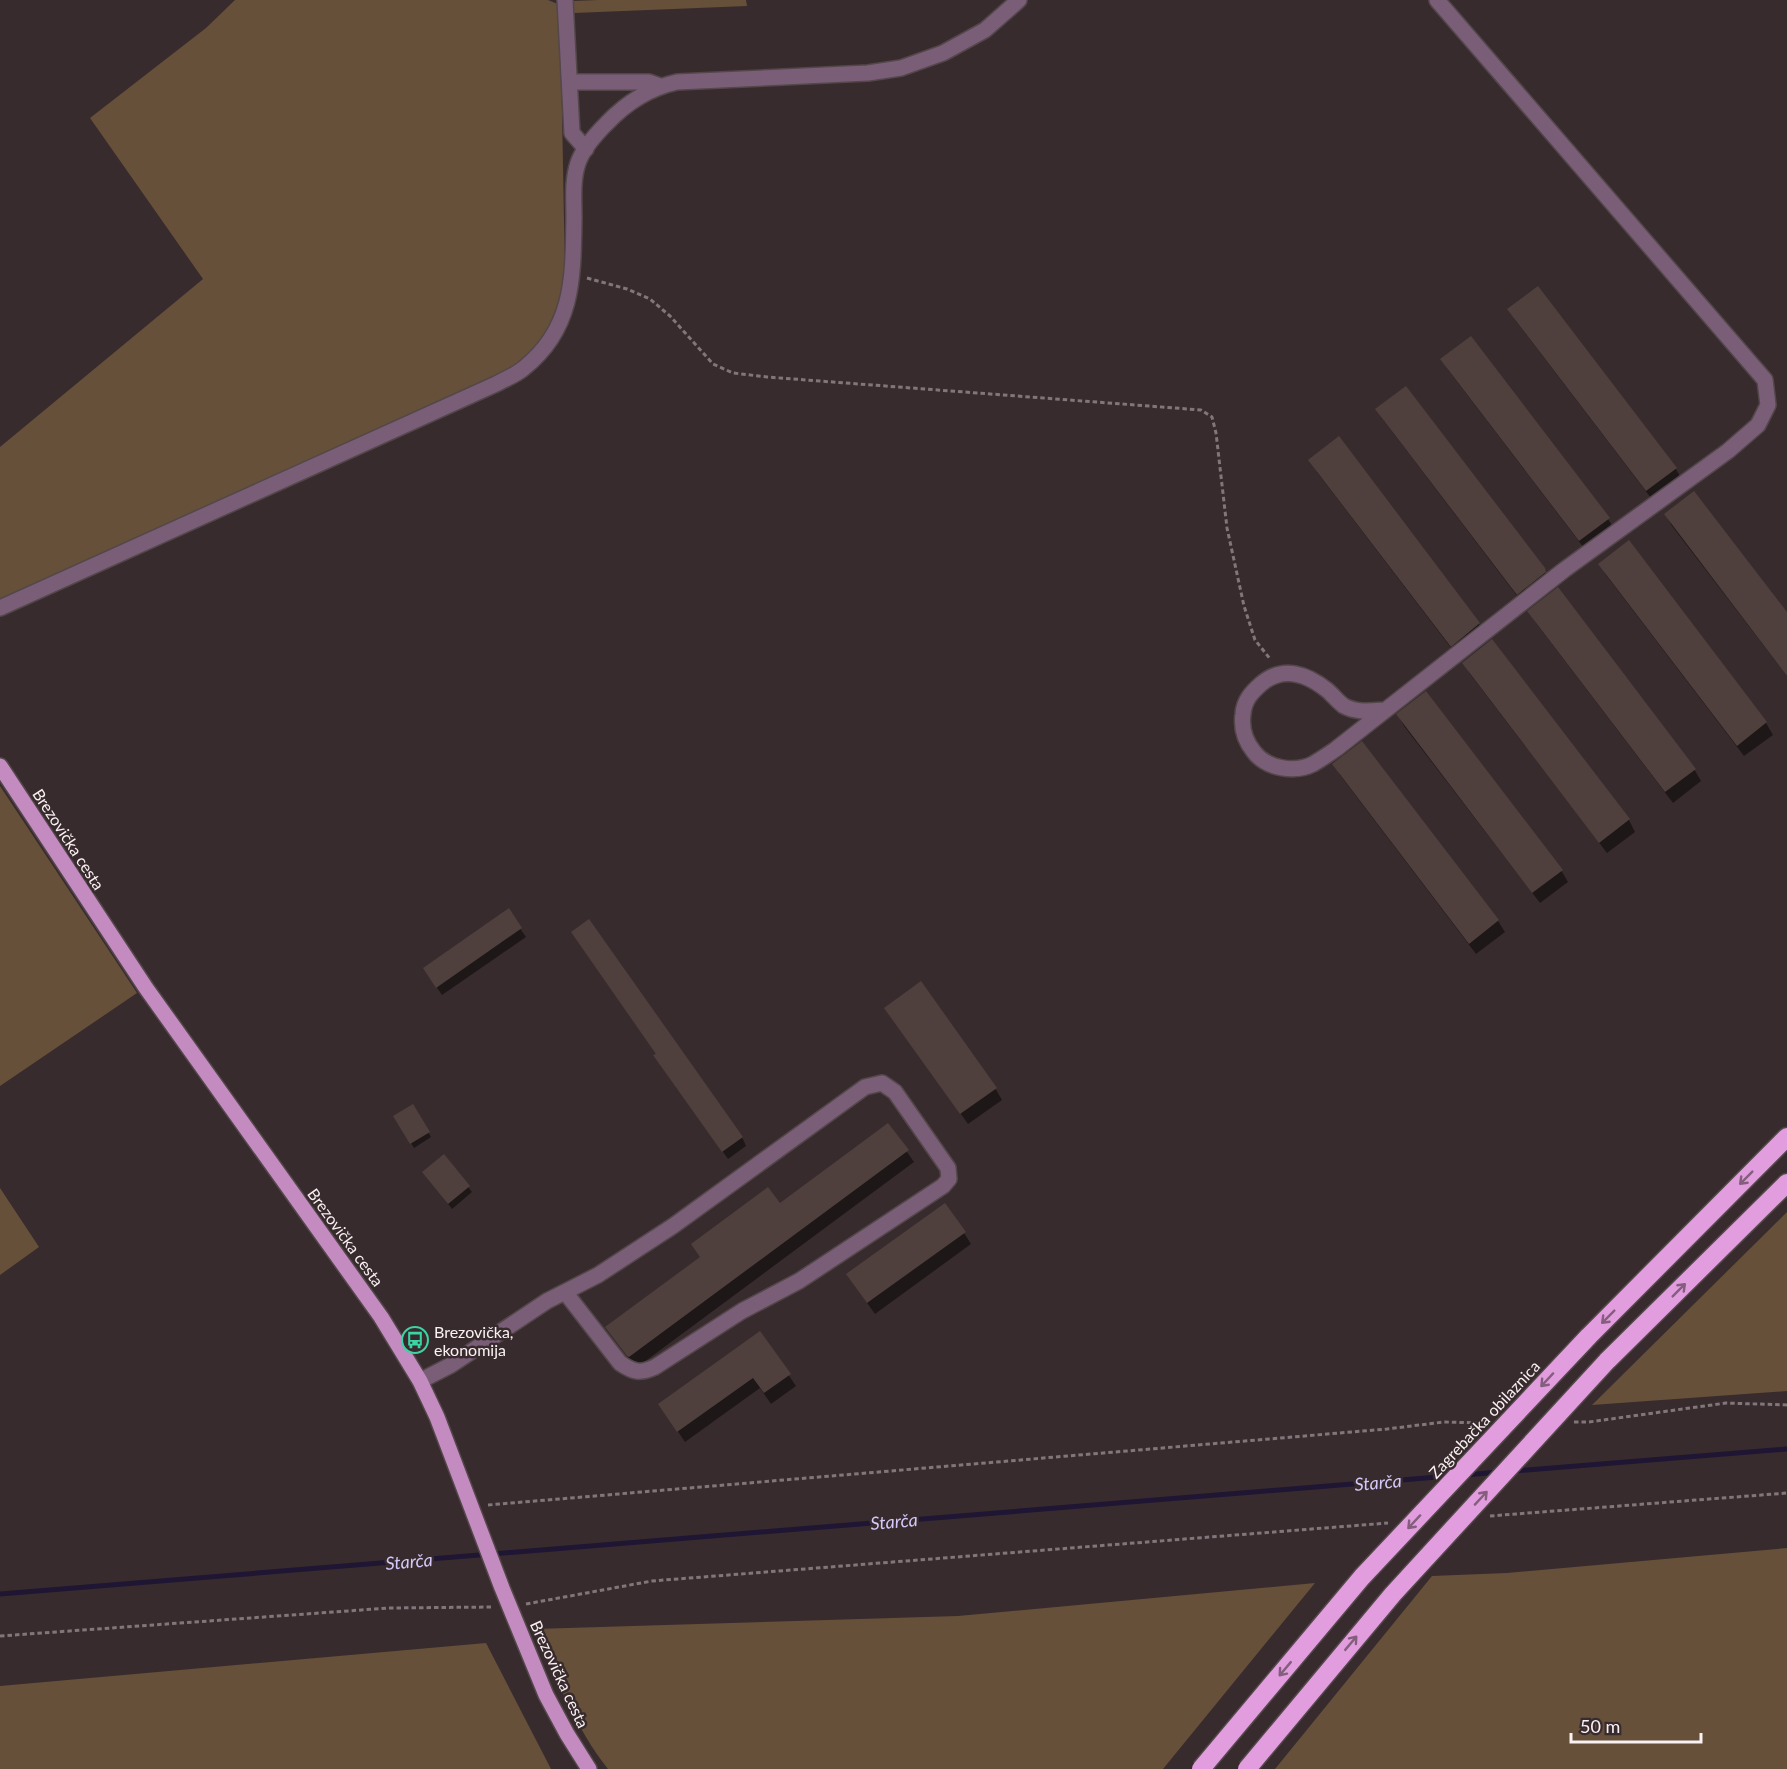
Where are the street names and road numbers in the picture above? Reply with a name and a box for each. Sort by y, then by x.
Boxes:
street label: Brezovička cesta [29,785,109,893]
street label: Brezovička cesta [304,1184,388,1290]
street label: Zagrebačka obilaznica [1425,1356,1543,1482]
street label: Brezovička cesta [527,1617,593,1731]

